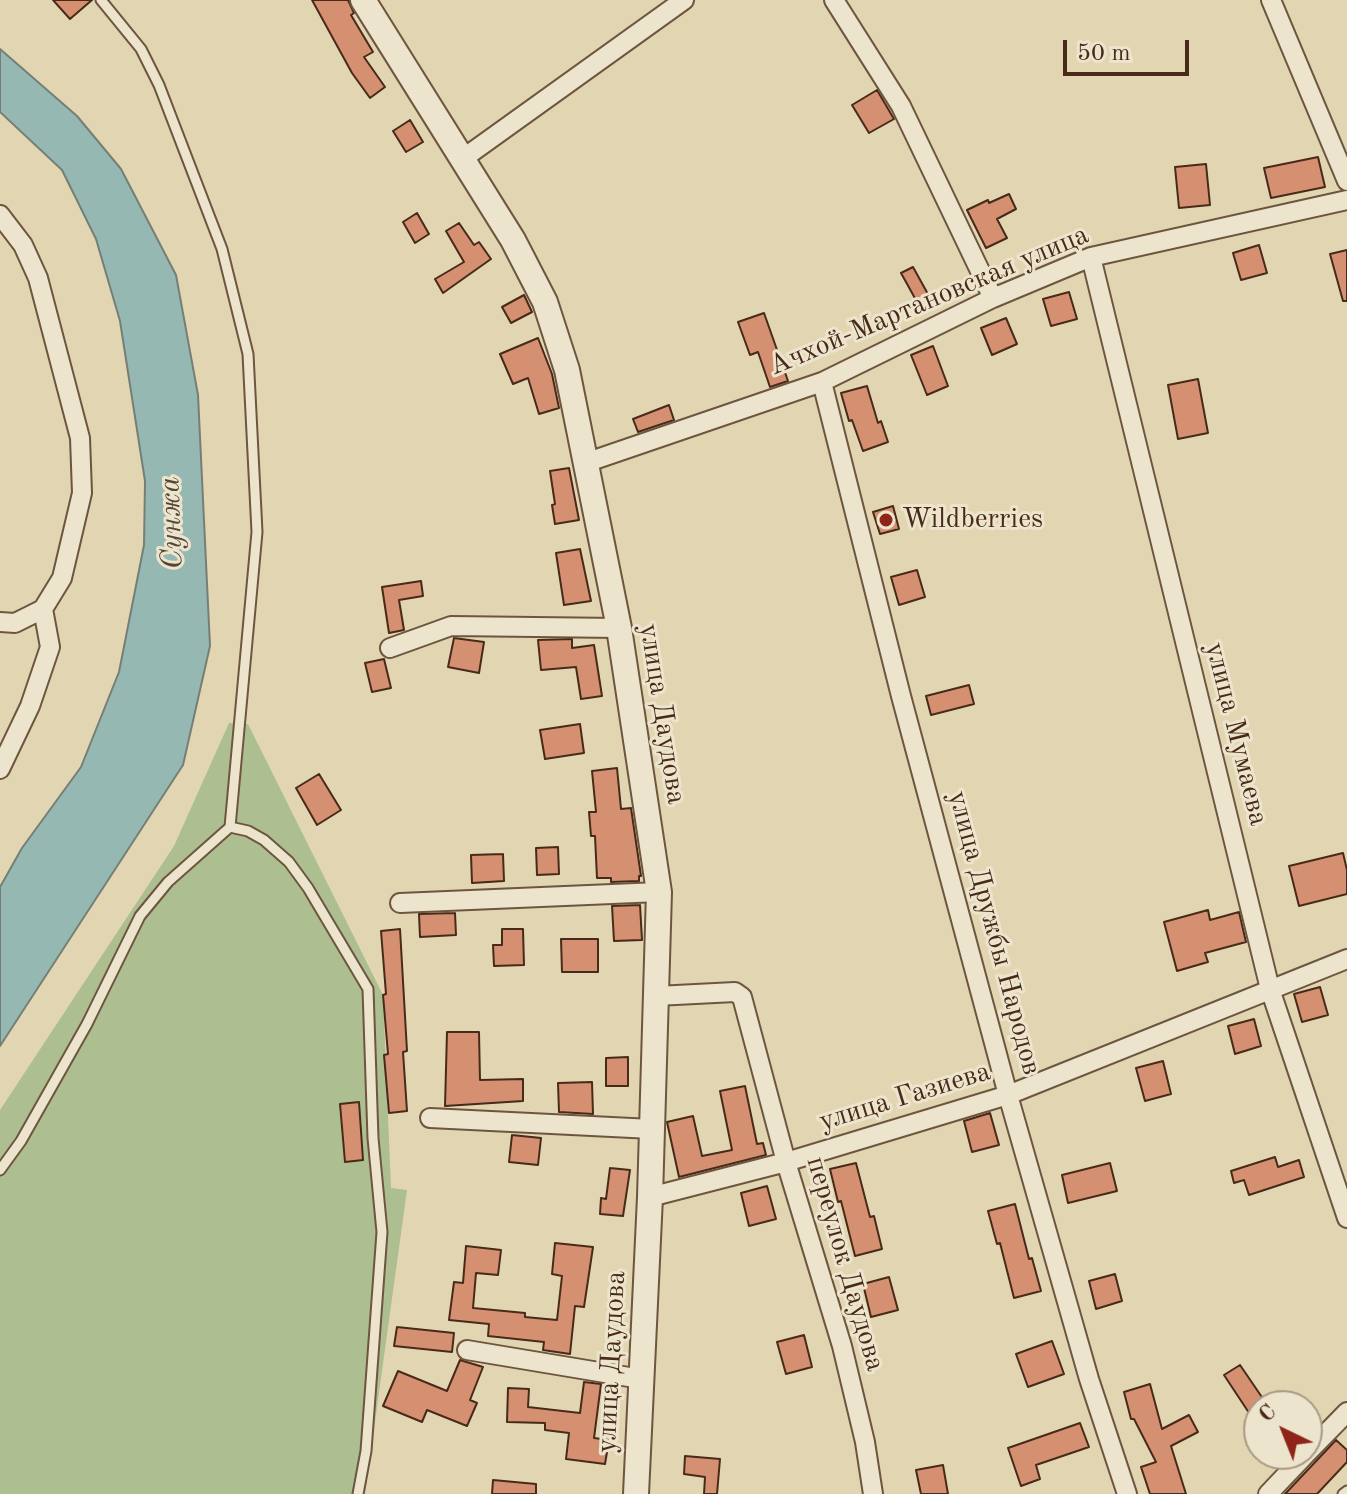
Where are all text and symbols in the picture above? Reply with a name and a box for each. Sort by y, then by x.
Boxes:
scale bar [1067,24,1193,74]
text: 50 m [1077,42,1131,66]
street label: Ачхой-Мартановская улица [764,218,1094,384]
water label: Сунжа [152,476,192,570]
place label: Wildberries [902,503,1043,537]
marker: Wildberries [877,511,895,529]
street label: улица Даудова [631,621,693,807]
street label: улица Мумаева [1197,639,1275,829]
street label: улица Дружбы Народов [940,787,1048,1079]
street label: улица Газиева [815,1055,995,1139]
street label: переулок Даудова [798,1153,892,1375]
street label: улица Даудова [590,1270,634,1454]
north arrow [1243,1390,1323,1470]
text: С [1255,1401,1281,1427]

